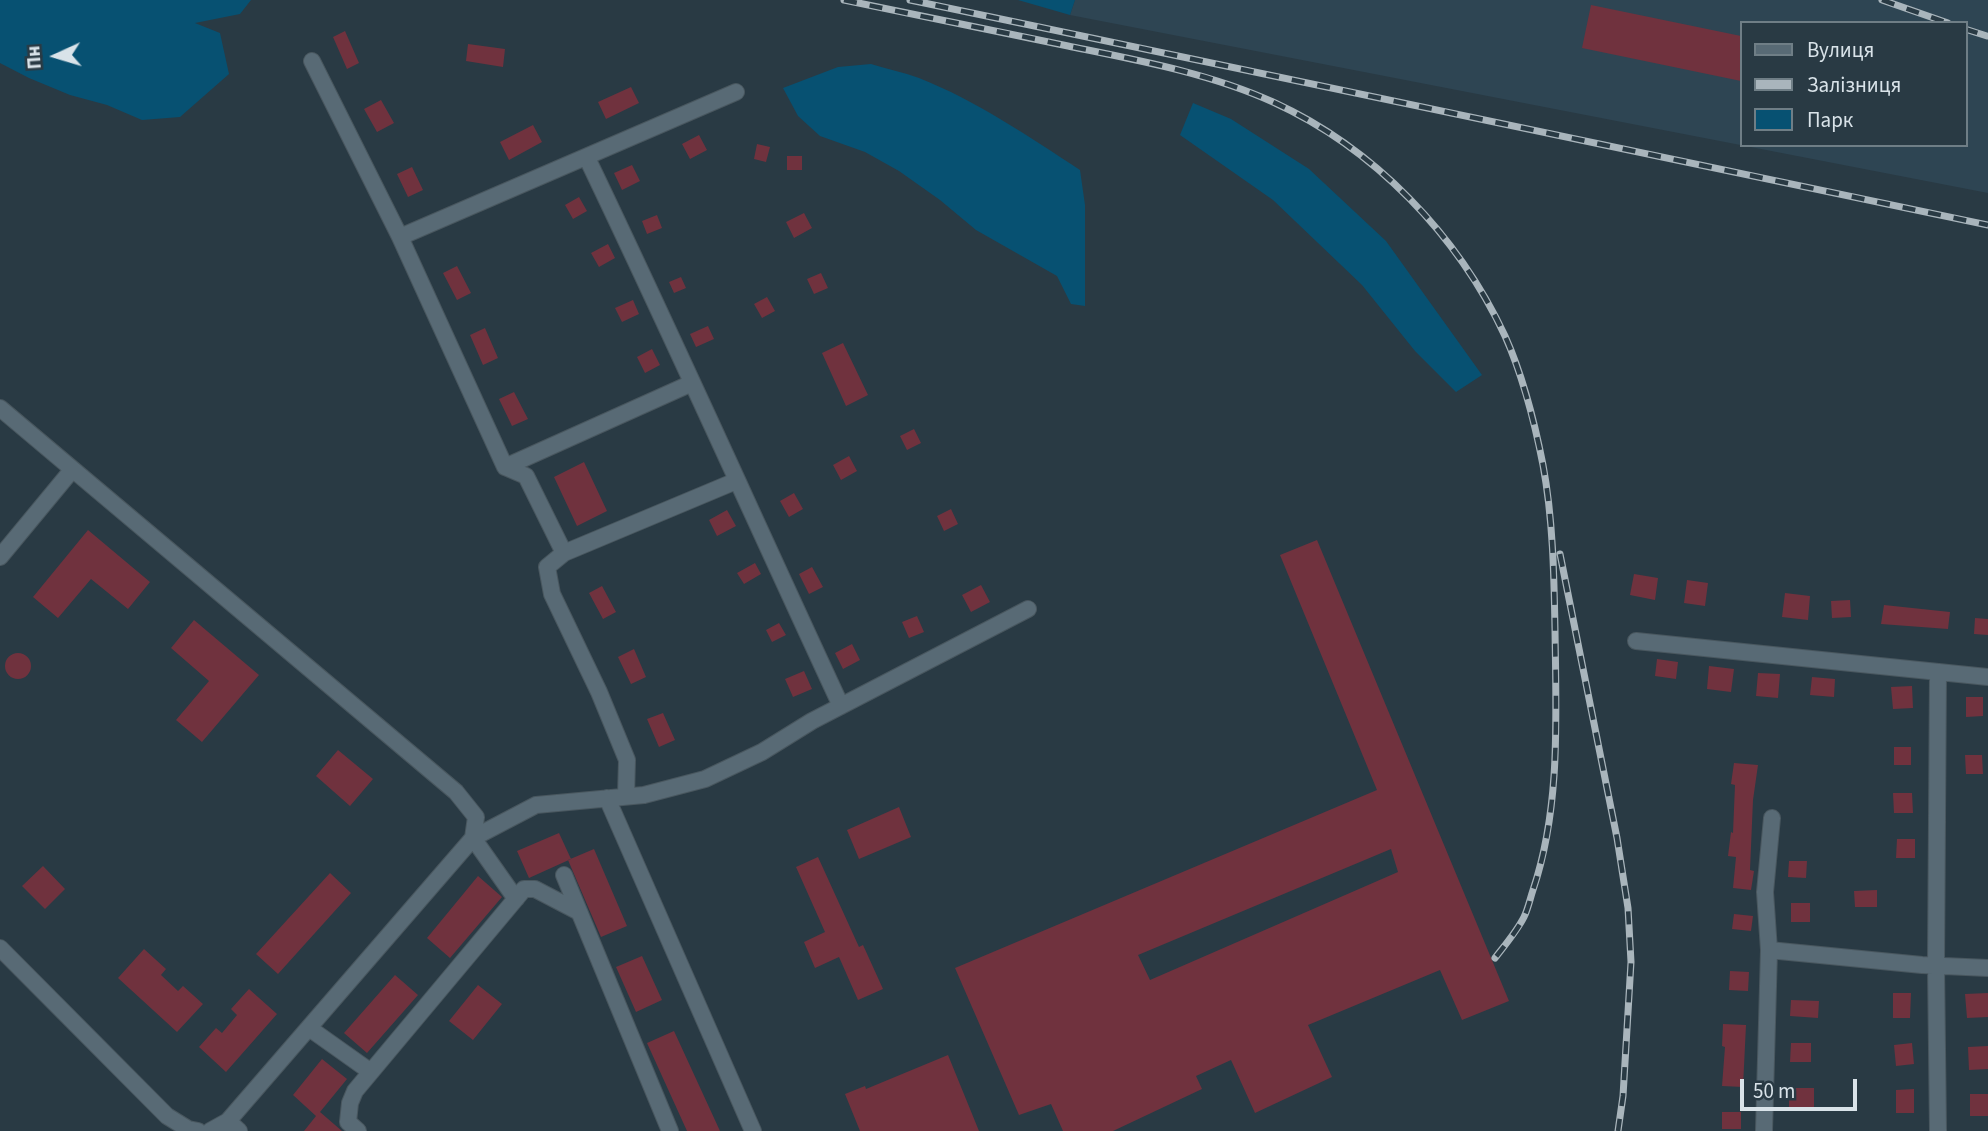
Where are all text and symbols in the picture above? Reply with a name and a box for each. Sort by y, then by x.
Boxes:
north arrow [21,21,91,91]
legend [1740,21,1967,147]
text: Вулиця [1807,35,1874,65]
text: Пн [20,45,49,70]
text: Залізниця [1807,70,1901,100]
text: Парк [1807,105,1853,135]
scale bar [1743,1064,1860,1108]
text: 50 m [1753,1076,1795,1106]

